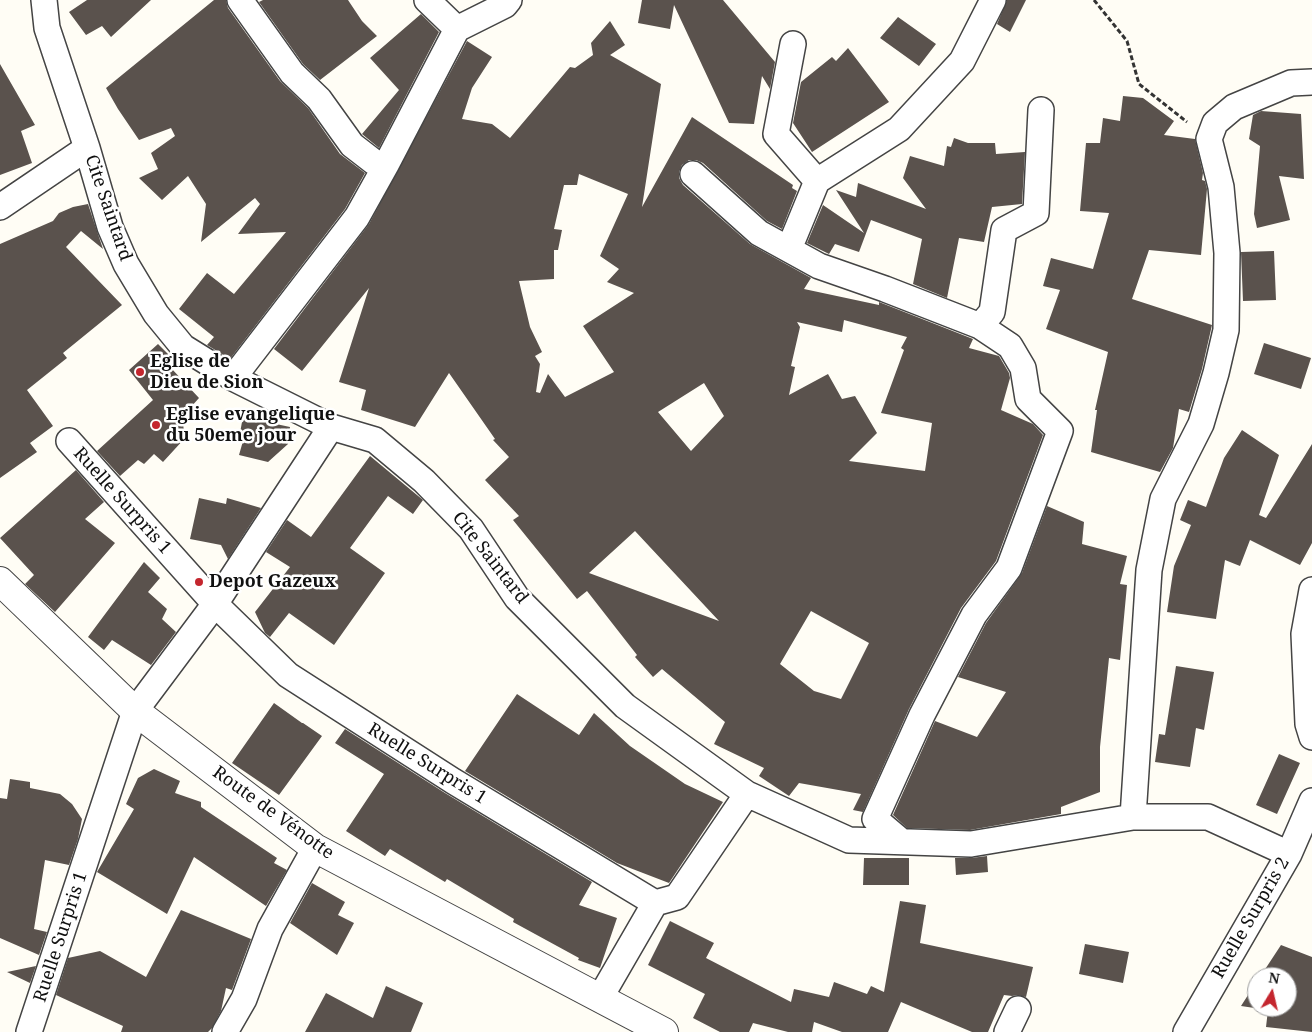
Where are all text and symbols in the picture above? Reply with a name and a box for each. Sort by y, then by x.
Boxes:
street label: Cite Saintard [80,152,136,264]
place label: Eglise de Dieu de Sion [150,351,264,394]
marker: Eglise de Dieu de Sion [134,366,146,378]
place label: Eglise evangelique du 50eme jour [166,404,335,446]
marker: Eglise evangelique du 50eme jour [150,419,162,431]
street label: Ruelle Surpris 1 [68,443,176,559]
street label: Cite Saintard [447,508,533,608]
place label: Depot Gazeux [209,571,336,593]
marker: Depot Gazeux [193,576,205,588]
street label: Ruelle Surpris 1 [364,719,490,809]
street label: Route de Vénotte [208,762,338,864]
street label: Ruelle Surpris 2 [1208,854,1294,982]
street label: Ruelle Surpris 1 [30,869,92,1005]
north arrow [1247,967,1297,1017]
text: N [1267,967,1281,988]

